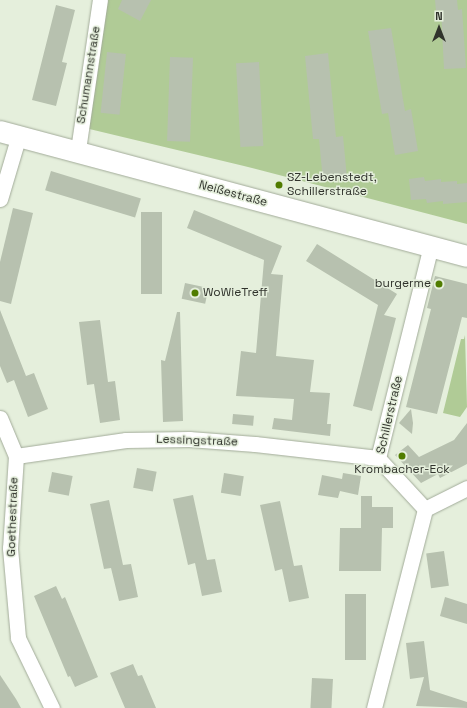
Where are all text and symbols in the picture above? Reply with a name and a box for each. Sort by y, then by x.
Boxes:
north arrow [419,8,459,48]
text: N [435,9,443,23]
street label: Schumannstraße [74,25,104,125]
place label: SZ-Lebenstedt, Schillerstraße [287,171,377,199]
street label: Neißestraße [197,178,269,210]
marker: SZ-Lebenstedt, Schillerstraße [274,180,284,190]
place label: burgerme [375,277,431,291]
marker: burgerme [434,279,444,289]
place label: WoWieTreff [203,286,268,300]
marker: WoWieTreff [190,288,200,298]
street label: Schillerstraße [374,375,406,455]
street label: Lessingstraße [156,432,238,450]
marker: Krombacher-Eck [397,451,407,461]
place label: Krombacher-Eck [354,463,450,477]
street label: Goethestraße [4,477,22,557]

